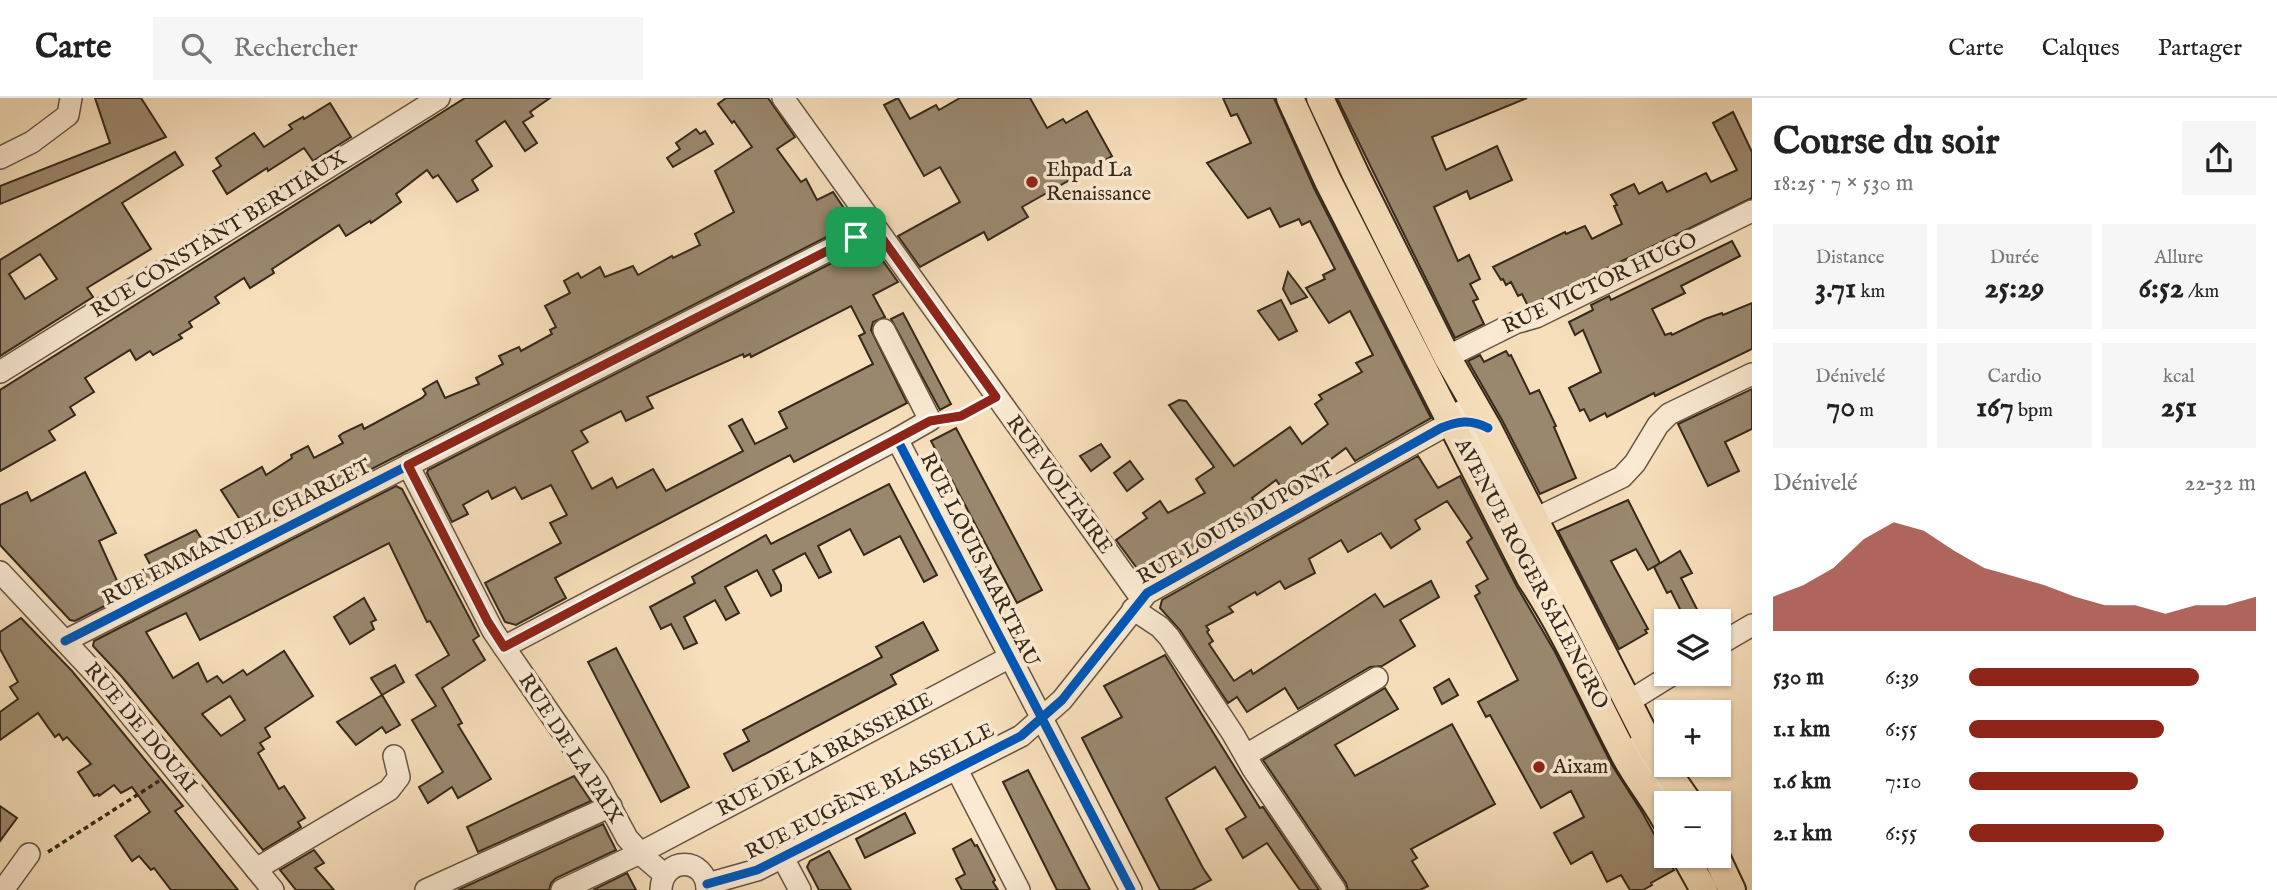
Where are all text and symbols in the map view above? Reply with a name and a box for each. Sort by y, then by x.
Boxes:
search box [153,17,643,80]
text: Carte [35,27,111,69]
icon: search [177,29,215,67]
text: Rechercher [233,32,358,65]
text: Carte [1948,33,2004,64]
text: Calques [2042,33,2120,64]
text: Partager [2158,33,2242,64]
text: Course du soir [1773,119,1999,167]
button: share [2182,121,2256,195]
street label: RUE CONSTANT BERTIAUX [86,145,352,325]
place label: Ehpad La Renaissance [1046,157,1151,208]
text: 18:25 · 7 × 530 m [1773,169,1914,198]
marker: Ehpad La Renaissance [1024,174,1040,190]
pin [826,207,886,267]
icon: arrive [837,218,875,256]
street label: RUE VICTOR HUGO [1498,227,1702,341]
text: Distance [1816,246,1885,270]
text: Durée [1990,246,2039,270]
text: Allure [2154,246,2203,270]
text: 3.71 [1815,270,1856,308]
text: 25:29 [1985,270,2044,308]
text: 6:52 [2138,270,2184,308]
text: km [1856,280,1885,304]
text: /km [2184,280,2219,304]
text: Dénivelé [1815,365,1885,389]
text: Cardio [1987,365,2042,389]
text: kcal [2163,365,2195,389]
text: 70 [1826,389,1855,427]
text: 167 [1976,389,2014,427]
text: 251 [2161,389,2197,427]
text: m [1855,399,1874,423]
text: bpm [2014,399,2053,423]
street label: RUE VOLTAIRE [1000,410,1118,560]
street label: AVENUE ROGER SALENGRO [1447,433,1614,714]
street label: RUE LOUIS MARTEAU [913,448,1045,672]
street label: RUE EMMANUEL CHARLET [98,453,377,613]
street label: RUE LOUIS DUPONT [1132,456,1340,592]
text: Dénivelé [1773,469,1858,498]
text: 22–32 m [2185,469,2256,498]
map controls [1654,609,1731,868]
button: layers [1654,609,1731,686]
street label: RUE DE DOUAI [78,657,202,799]
text: 530 m [1773,663,1824,692]
text: 6:39 [1885,663,1919,692]
street label: RUE DE LA PAIX [511,669,629,829]
street label: RUE DE LA BRASSERIE [712,687,938,823]
button: + [1654,700,1731,777]
text: 1.1 km [1773,715,1830,744]
text: 6:55 [1885,715,1917,744]
street label: RUE EUGÈNE BLASSELLE [740,716,999,867]
place label: Aixam [1552,754,1608,781]
marker: Aixam [1531,759,1547,775]
text: 1.6 km [1773,767,1831,796]
text: 7:10 [1885,767,1922,796]
button: − [1654,791,1731,868]
text: 2.1 km [1773,819,1832,848]
text: 6:55 [1885,819,1917,848]

